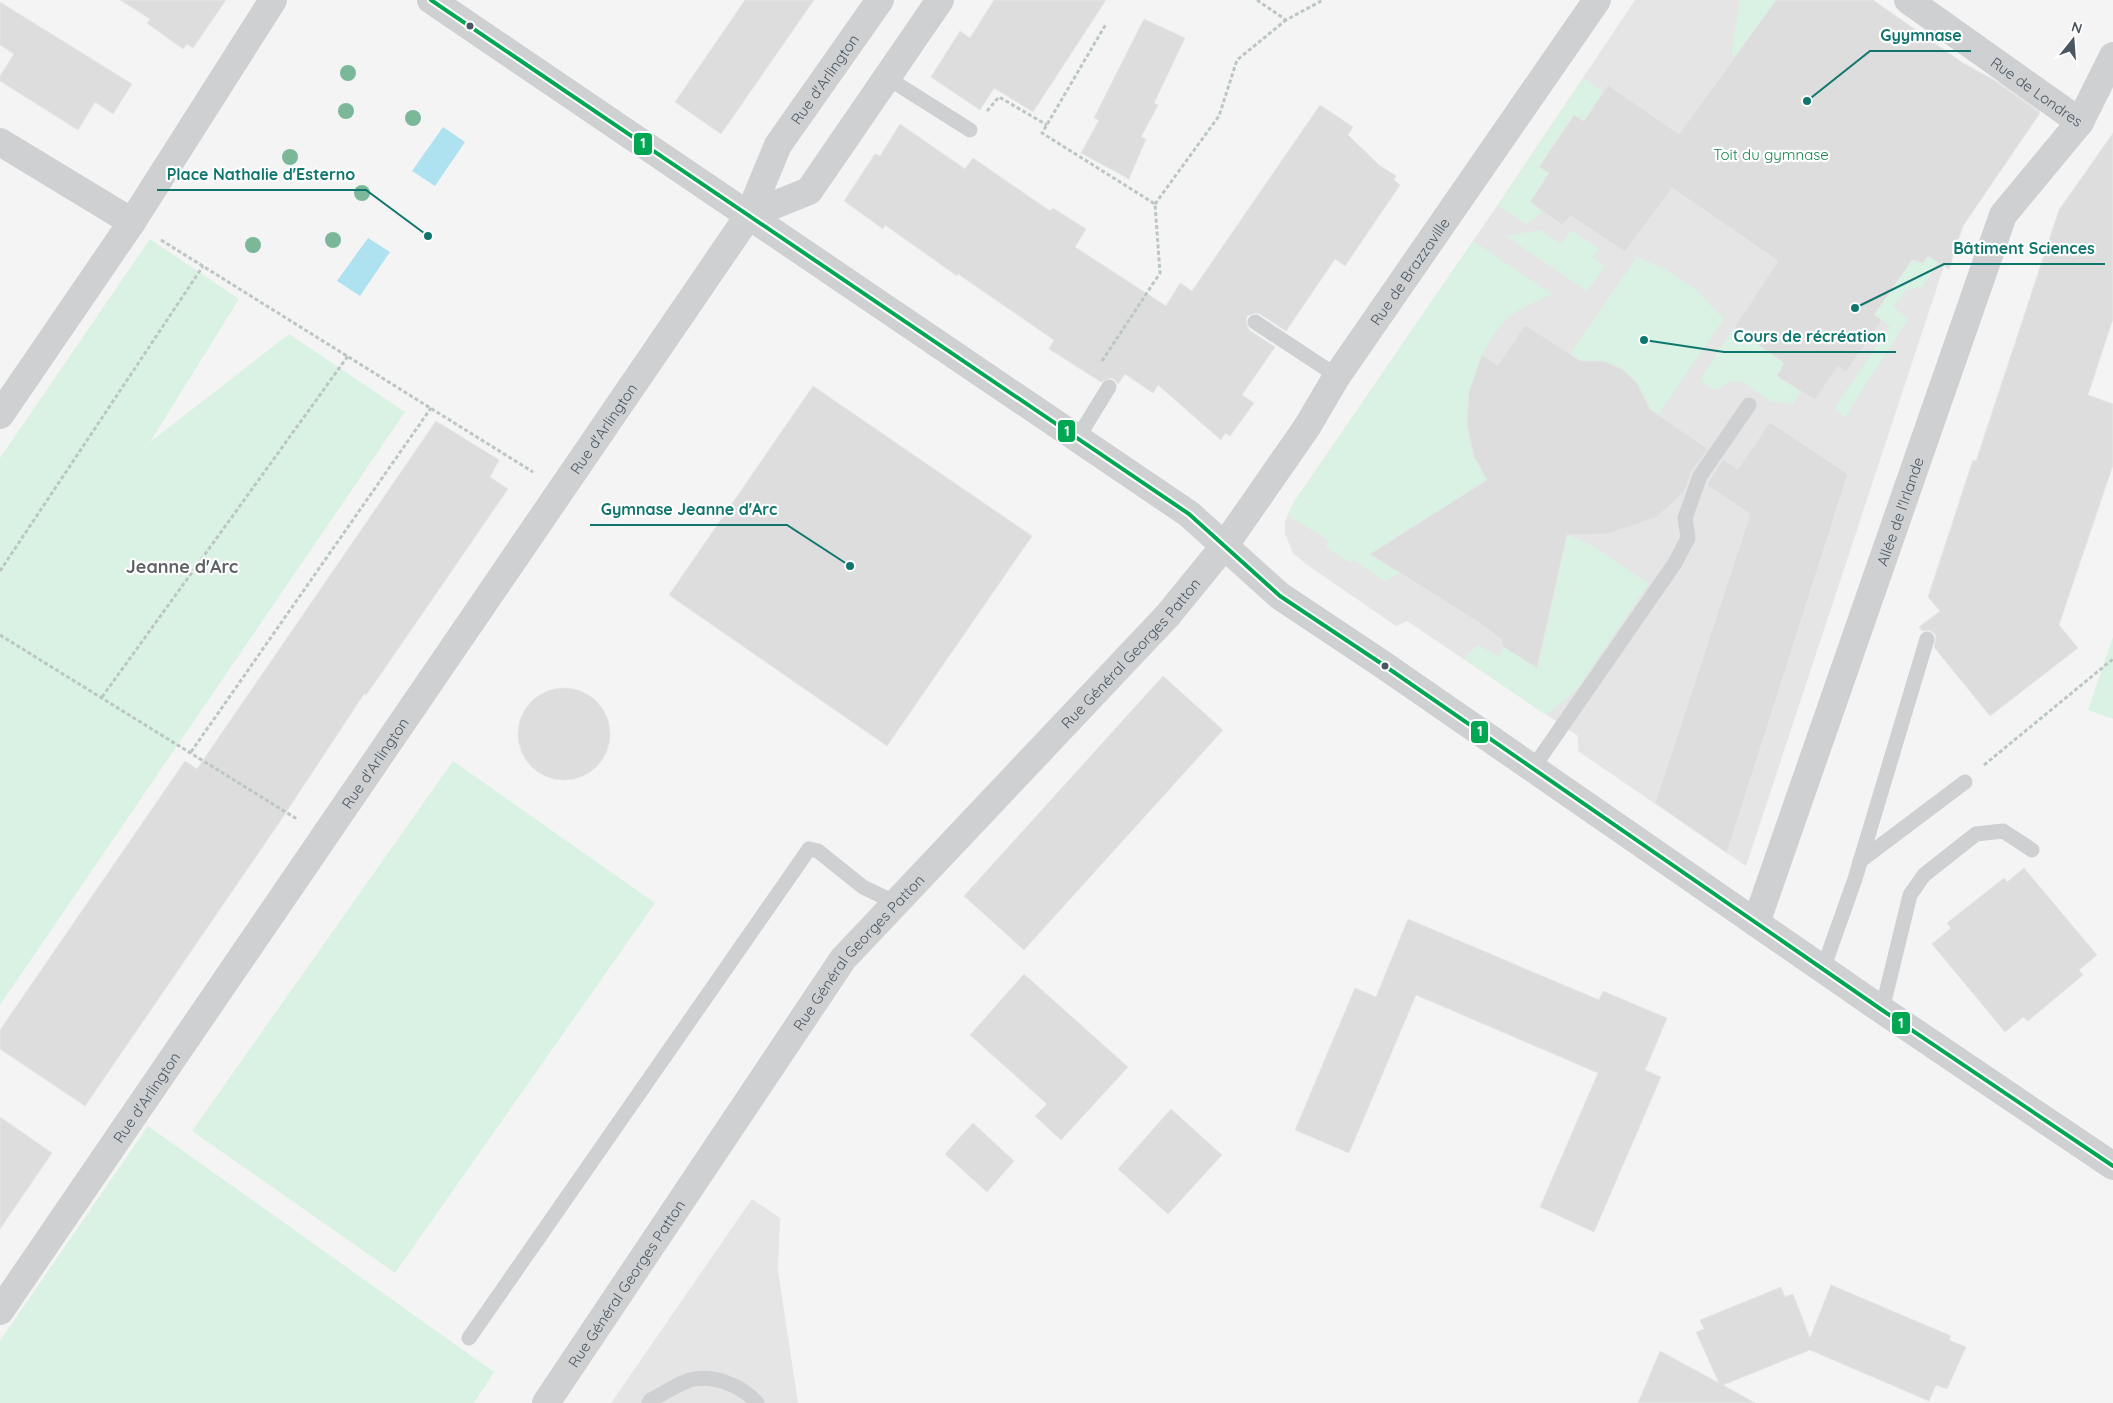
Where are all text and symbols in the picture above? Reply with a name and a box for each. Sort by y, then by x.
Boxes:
north arrow [2048,15,2098,65]
text: N [2069,17,2084,38]
callout: Gyymnase [1870,20,1971,51]
unlabelled marker [465,21,475,31]
text: Gyymnase [1880,25,1962,45]
street label: Rue d'Arlington [786,30,863,128]
street label: Rue de Londres [1987,52,2087,131]
line badge: 1 [633,132,653,156]
text: 1 [640,134,646,152]
park label: Toit du gymnase [1713,145,1829,164]
callout: Place Nathalie d'Esterno [157,159,366,190]
text: Place Nathalie d'Esterno [167,164,355,184]
street label: Rue de Brazzaville [1366,214,1453,329]
callout: Bâtiment Sciences [1944,233,2105,264]
text: Bâtiment Sciences [1953,238,2095,258]
callout: Cours de récréation [1724,321,1896,352]
text: Cours de récréation [1734,326,1886,346]
street label: Rue d'Arlington [565,379,641,478]
line badge: 1 [1057,419,1076,443]
text: 1 [1064,422,1070,440]
street label: Allée de l'Irlande [1872,454,1927,568]
callout: Gymnase Jeanne d'Arc [590,494,787,525]
text: Gymnase Jeanne d'Arc [601,499,777,519]
district label: Jeanne d'Arc [126,555,238,578]
street label: Rue Général Georges Patton [1057,574,1204,732]
unlabelled marker [1380,661,1390,671]
street label: Rue d'Arlington [337,714,412,812]
line badge: 1 [1470,720,1489,744]
text: 1 [1477,722,1483,740]
street label: Rue Général Georges Patton [788,870,928,1034]
line badge: 1 [1891,1011,1911,1035]
text: 1 [1898,1014,1904,1032]
street label: Rue d'Arlington [108,1048,184,1146]
street label: Rue Général Georges Patton [563,1196,689,1371]

